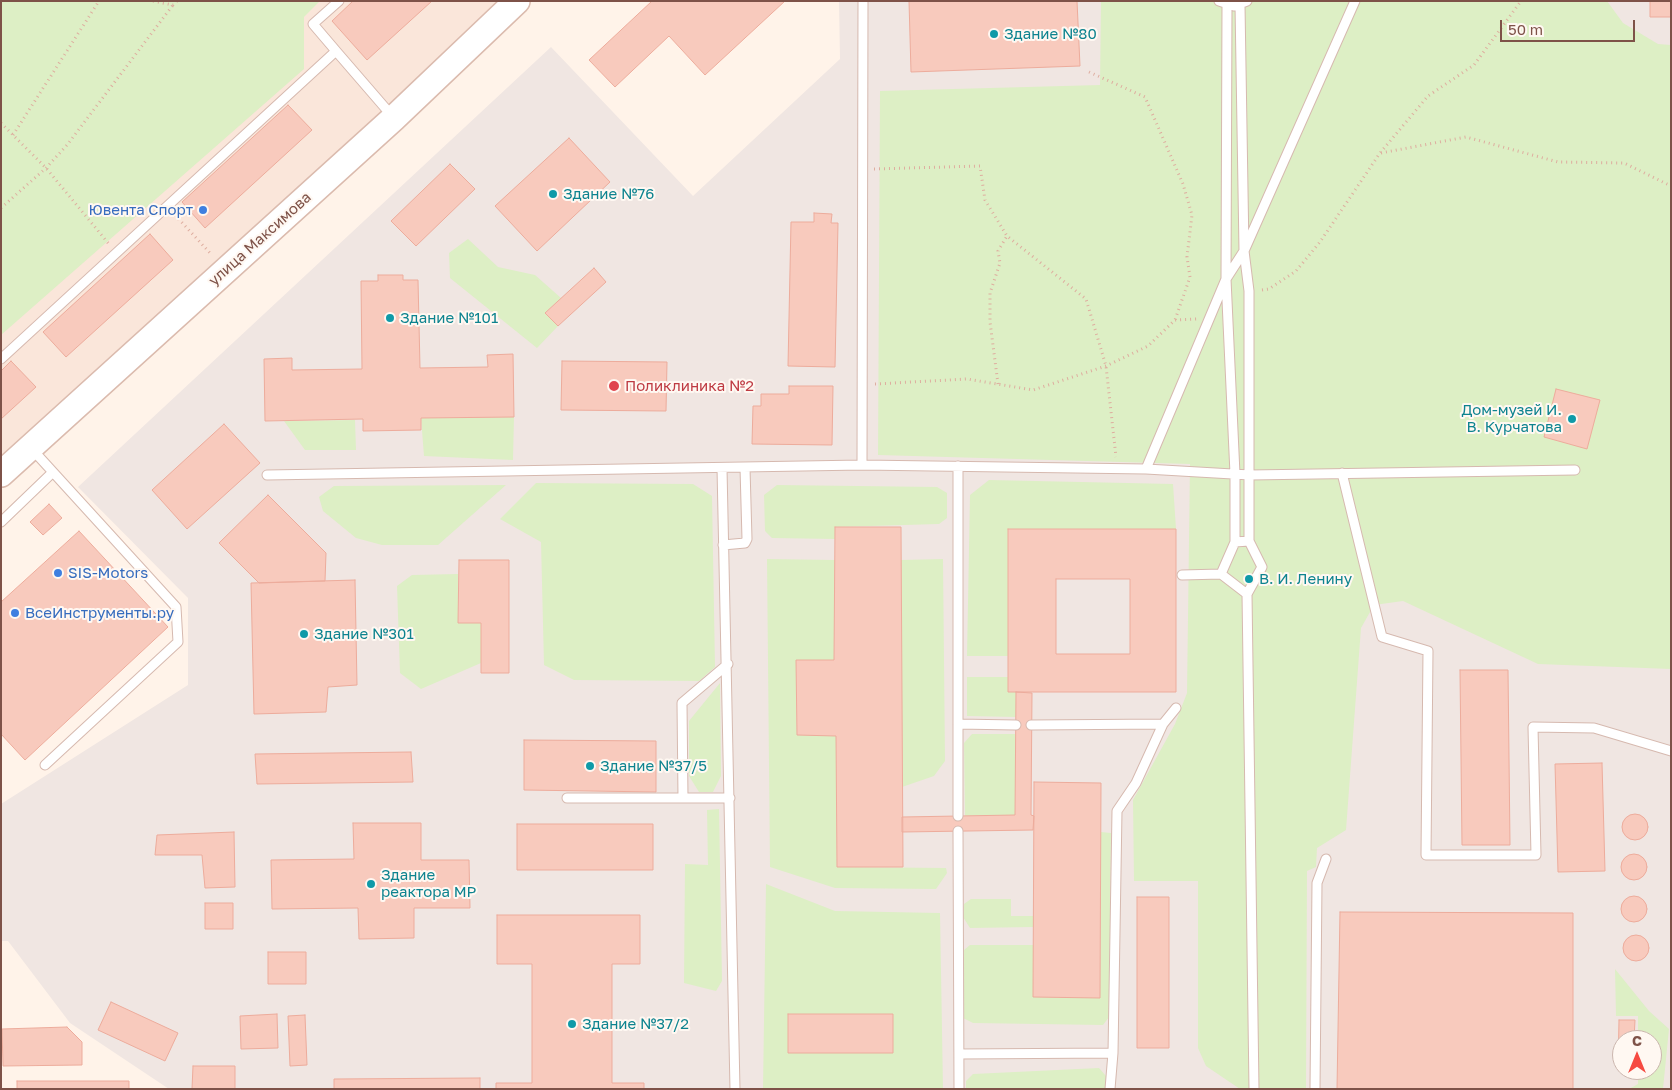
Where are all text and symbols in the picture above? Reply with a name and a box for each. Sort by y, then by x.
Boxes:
scale bar [1502,10,1637,42]
text: 50 m [1508,20,1543,38]
place label: Здание №80 [1004,25,1097,43]
marker: Здание №80 [988,28,1000,40]
place label: Здание №76 [563,185,654,203]
street label: улица Максимова [205,188,315,290]
marker: Здание №76 [547,188,559,200]
place label: Ювента Спорт [89,201,193,219]
marker: Ювента Спорт [197,204,209,216]
place label: Здание №101 [400,309,498,327]
marker: Здание №101 [384,312,396,324]
place label: Поликлиника №2 [625,377,754,395]
marker: Поликлиника №2 [607,379,621,393]
place label: Дом-музей И. В. Курчатова [1461,401,1562,436]
marker: Дом-музей И. В. Курчатова [1566,413,1578,425]
place label: SIS-Motors [68,564,148,582]
marker: SIS-Motors [52,567,64,579]
place label: В. И. Ленину [1259,570,1352,588]
marker: В. И. Ленину [1243,573,1255,585]
place label: ВсеИнструменты.ру [25,604,174,622]
marker: ВсеИнструменты.ру [9,607,21,619]
place label: Здание №301 [314,625,414,643]
marker: Здание №301 [298,628,310,640]
place label: Здание №37/5 [600,757,707,775]
marker: Здание №37/5 [584,760,596,772]
place label: Здание реактора МР [381,866,476,901]
marker: Здание реактора МР [365,878,377,890]
place label: Здание №37/2 [582,1015,689,1033]
marker: Здание №37/2 [566,1018,578,1030]
north arrow [1612,1030,1662,1080]
text: С [1632,1032,1642,1049]

